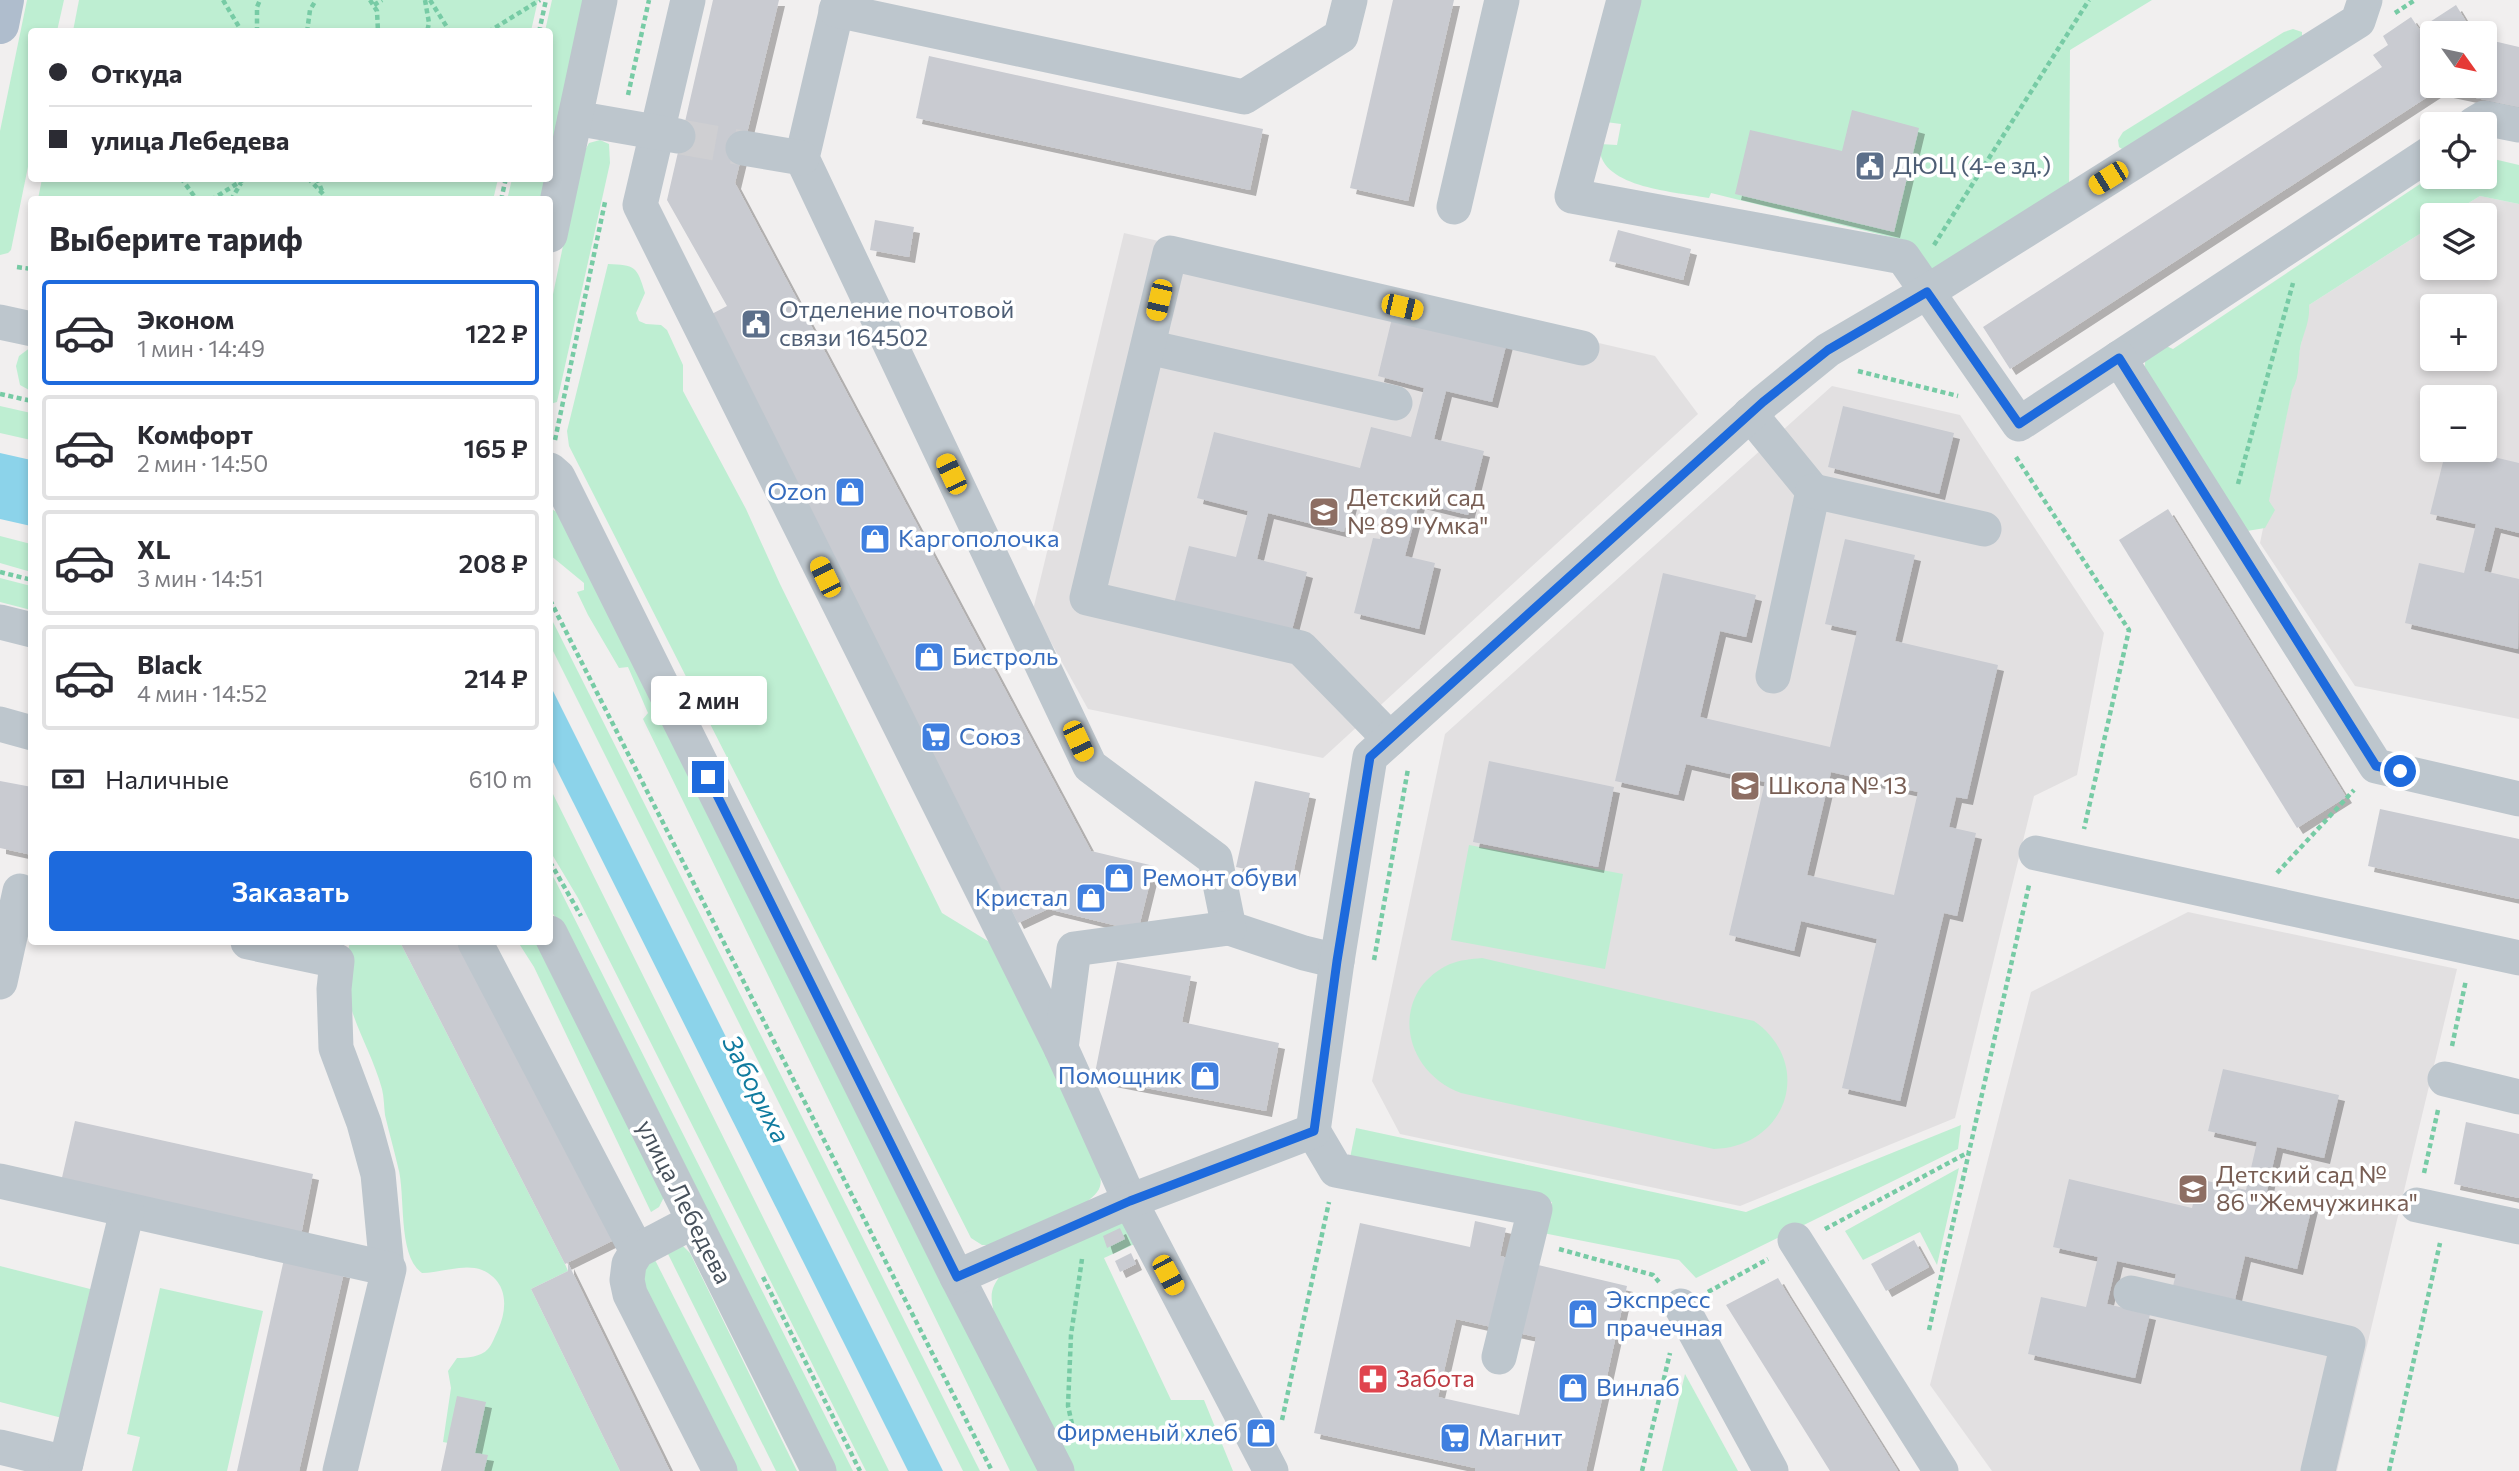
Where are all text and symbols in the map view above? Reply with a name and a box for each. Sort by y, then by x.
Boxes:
north arrow [2420,21,2497,98]
map controls [2420,21,2497,462]
text: Откуда [91,57,182,88]
button: locate [2420,112,2497,189]
text: улица Лебедева [91,124,289,155]
public building icon: ДЮЦ (4-е зд.) [1853,149,1887,183]
place label: ДЮЦ (4-е зд.) [1893,150,2051,179]
car [2085,158,2132,198]
button: layers [2420,203,2497,280]
text: Выберите тариф [49,218,303,258]
car [1145,277,1174,323]
car [1380,292,1425,322]
place label: Отделение почтовой связи 164502 [779,294,1014,351]
button: + [2420,294,2497,371]
icon: car [53,301,116,364]
text: Эконом [137,303,234,334]
public building icon: Отделение почтовой связи 164502 [739,307,773,341]
text: 122 ₽ [465,317,528,348]
text: 1 мин · 14:49 [137,334,265,362]
button: − [2420,385,2497,462]
icon: car [53,416,116,479]
text: Комфорт [137,418,253,449]
text: 165 ₽ [464,432,528,463]
text: 2 мин · 14:50 [137,449,268,477]
car [933,451,970,497]
shop icon: Ozon [833,475,867,509]
place label: Ozon [767,476,827,505]
place label: Детский сад № 89 "Умка" [1347,482,1488,539]
school or university icon: Детский сад № 89 "Умка" [1307,495,1341,529]
shop icon: Каргополочка [858,522,892,556]
place label: Каргополочка [898,523,1059,552]
icon: car [53,531,116,594]
text: XL [137,533,171,564]
text: 208 ₽ [458,547,528,578]
car [807,554,844,600]
text: 3 мин · 14:51 [137,564,264,592]
shop icon: Бистроль [912,640,946,674]
place label: Бистроль [952,641,1058,670]
icon: car [53,646,116,709]
text: Black [137,648,203,679]
text: 214 ₽ [464,662,528,693]
callout: 2 мин [650,676,766,724]
text: 4 мин · 14:52 [137,679,267,707]
text: 2 мин [679,686,739,714]
car [1060,718,1097,764]
supermarket icon: Союз [919,720,953,754]
place label: Союз [959,721,1021,750]
route start [2384,755,2416,787]
icon: cash [49,760,87,798]
route end [692,761,724,793]
text: Наличные [105,763,229,794]
text: 610 m [469,765,532,793]
school or university icon: Школа № 13 [1728,769,1762,803]
place label: Школа № 13 [1768,770,1907,799]
button: Заказать [49,851,532,931]
shop icon: Ремонт обуви [1102,861,1136,895]
place label: Ремонт обуви [1142,862,1298,891]
shop icon: Кристал [1074,881,1108,915]
place label: Кристал [975,882,1068,911]
water label: Забориха [717,1029,798,1148]
shop icon: Помощник [1188,1059,1222,1093]
place label: Помощник [1058,1060,1182,1089]
street label: улица Лебедева [632,1115,739,1288]
place label: Детский сад № 86 "Жемчужинка" [2216,1159,2418,1216]
school or university icon: Детский сад № 86 "Жемчужинка" [2176,1172,2210,1206]
car [1149,1252,1188,1298]
place label: Экспресс прачечная [1606,1284,1723,1341]
shop icon: Экспресс прачечная [1566,1297,1600,1331]
pharmacy icon: Забота [1356,1362,1390,1396]
place label: Забота [1396,1363,1475,1392]
shop icon: Винлаб [1556,1371,1590,1405]
place label: Винлаб [1596,1372,1680,1401]
shop icon: Фирменый хлеб [1244,1416,1278,1450]
place label: Фирменый хлеб [1057,1417,1238,1446]
supermarket icon: Магнит [1438,1421,1472,1455]
place label: Магнит [1478,1422,1562,1451]

